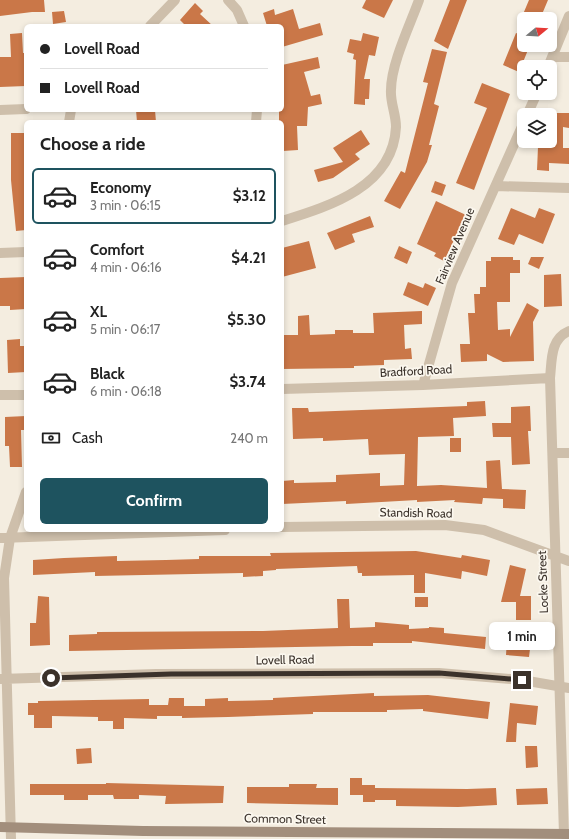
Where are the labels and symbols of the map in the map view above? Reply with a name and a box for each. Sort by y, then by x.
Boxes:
north arrow [517,12,557,52]
street label: Fairview Avenue [432,205,477,286]
street label: Bradford Road [379,361,453,380]
street label: Standish Road [380,504,453,521]
street label: Locke Street [534,550,551,614]
callout: 1 min [489,622,555,650]
street label: Lovell Road [256,651,314,668]
route start [42,669,60,687]
route end [513,671,531,689]
street label: Common Street [244,810,326,827]

